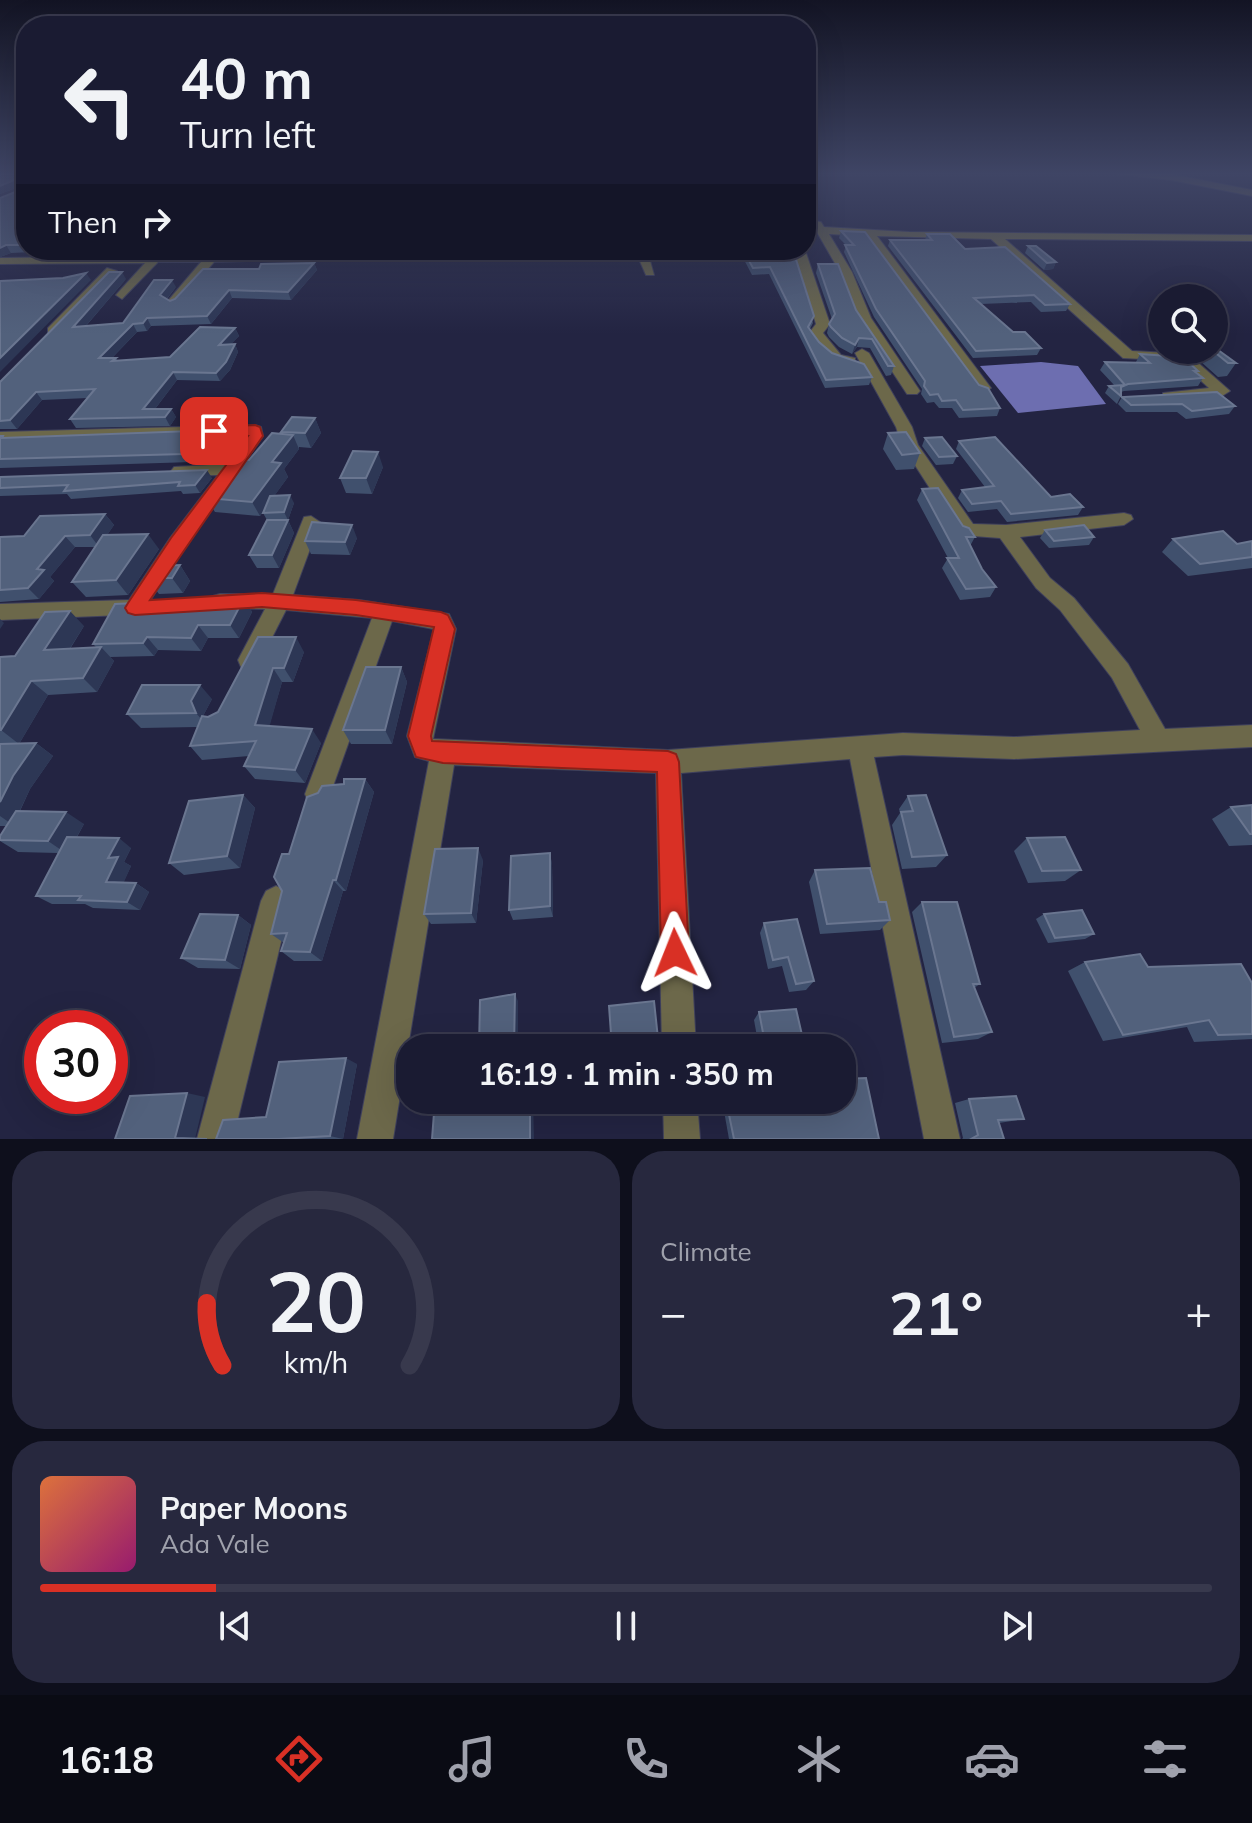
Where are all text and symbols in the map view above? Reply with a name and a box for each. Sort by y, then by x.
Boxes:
text: 40 m [180,43,313,113]
icon: left [48,48,152,152]
text: Turn left [180,112,316,157]
icon: right [134,200,178,244]
text: Then [48,203,118,241]
map controls [1148,284,1228,364]
button: search [1148,284,1228,364]
pin [180,397,248,465]
icon: arrive [192,409,236,453]
position arrow [633,911,717,995]
speed limit sign: 30 [24,1010,128,1114]
text: 16:19 · 1 min · 350 m [478,1055,774,1093]
text: Climate [660,1235,752,1268]
text: 20 [266,1248,366,1353]
text: 21° [889,1275,983,1350]
text: − [660,1285,686,1340]
text: + [1186,1285,1212,1340]
text: km/h [284,1344,348,1380]
text: Paper Moons [160,1489,348,1527]
text: Ada Vale [160,1527,270,1560]
icon: previous [213,1604,257,1648]
icon: pause [604,1604,648,1648]
icon: next [995,1604,1039,1648]
icon: directions [271,1731,327,1787]
icon: music [444,1731,500,1787]
icon: phone [618,1731,674,1787]
icon: climate [791,1731,847,1787]
icon: car [964,1731,1020,1787]
icon: filters [1137,1731,1193,1787]
text: 16:18 [59,1737,154,1782]

